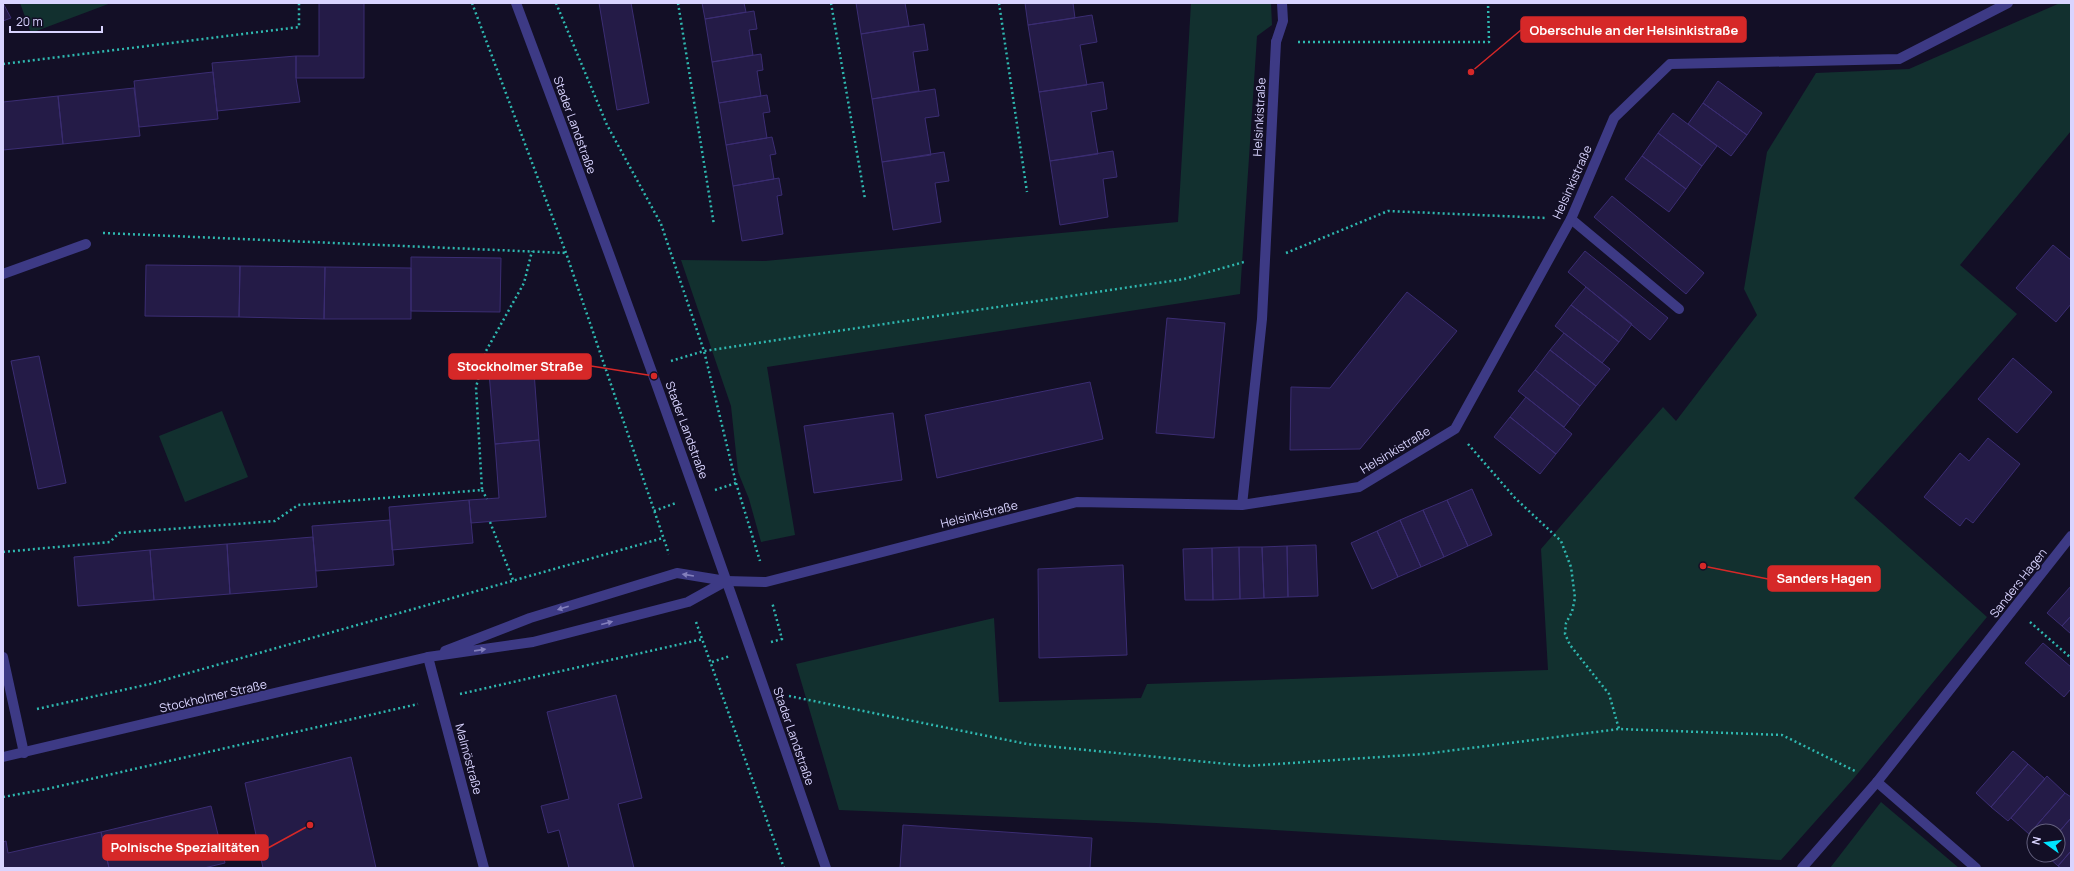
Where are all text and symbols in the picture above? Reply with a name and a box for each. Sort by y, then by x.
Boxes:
scale bar [10,8,102,34]
text: 20 m [16,13,43,30]
callout: Oberschule an der Helsinkistraße [1521,17,1746,42]
text: Oberschule an der Helsinkistraße [1530,21,1739,39]
street label: Stader Landstraße [549,74,601,176]
street label: Helsinkistraße [1248,77,1270,157]
street label: Helsinkistraße [1548,142,1596,222]
callout: Stockholmer Straße [449,354,591,379]
text: Stockholmer Straße [457,357,583,375]
street label: Stader Landstraße [661,379,713,481]
street label: Helsinkistraße [1357,422,1433,478]
street label: Helsinkistraße [939,496,1019,532]
street label: Sanders Hagen [1985,545,2051,621]
callout: Sanders Hagen [1768,566,1880,591]
text: Sanders Hagen [1776,569,1872,587]
one-way arrow [681,571,694,577]
one-way arrow [557,605,569,611]
one-way arrow [602,620,614,626]
one-way arrow [474,647,486,653]
street label: Stockholmer Straße [158,675,268,717]
street label: Stader Landstraße [769,685,819,787]
street label: Malmöstraße [451,722,487,796]
north arrow [2026,823,2066,863]
callout: Polnische Spezialitäten [103,835,268,860]
text: N [2028,835,2044,846]
text: Polnische Spezialitäten [111,838,259,856]

